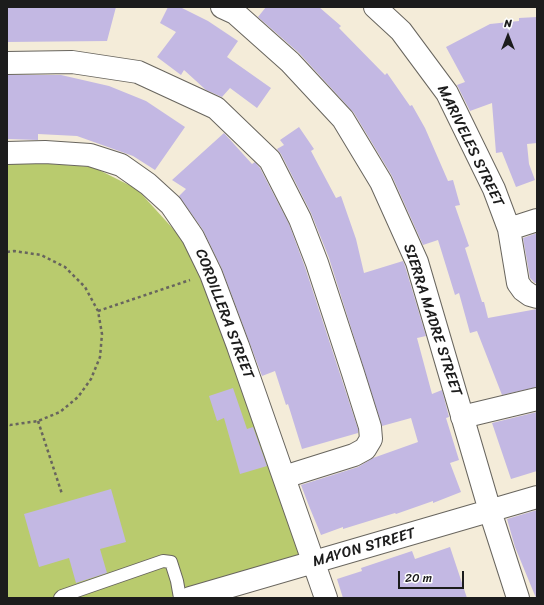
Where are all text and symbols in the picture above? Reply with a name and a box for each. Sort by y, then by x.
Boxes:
text: N [504,14,512,33]
north arrow [488,16,528,56]
street label: MARIVELES STREET [433,82,507,210]
street label: SIERRA MADRE STREET [399,242,465,398]
street label: CORDILLERA STREET [191,246,257,382]
street label: MAYON STREET [311,525,417,571]
scale bar [400,563,466,589]
text: 20 m [405,567,432,589]

